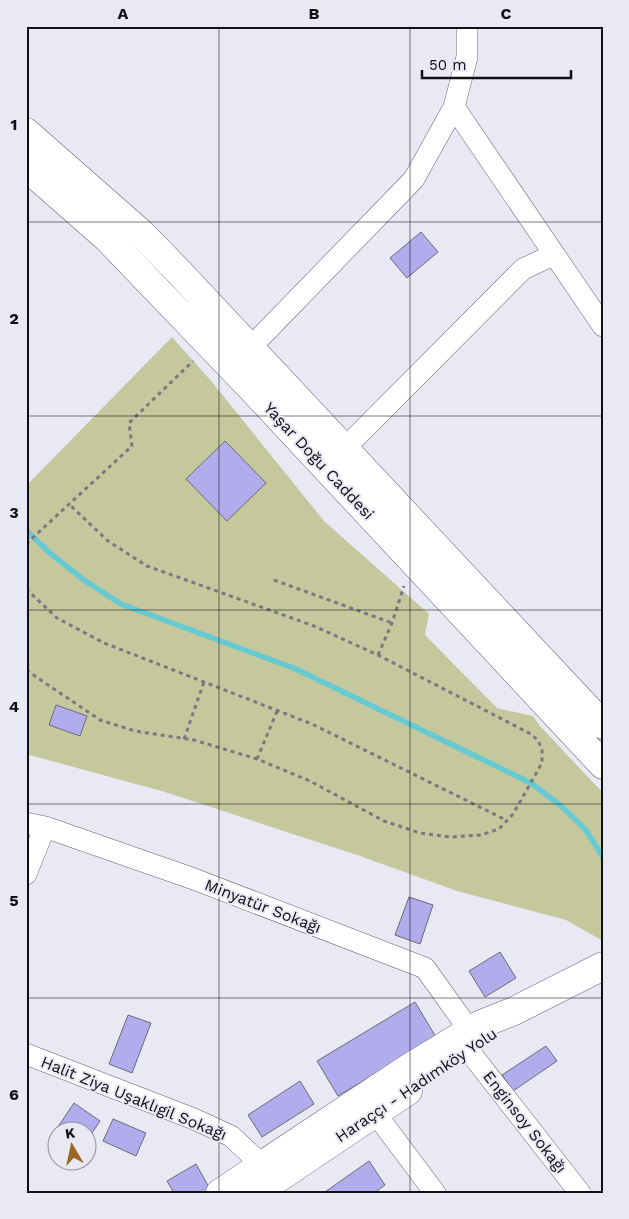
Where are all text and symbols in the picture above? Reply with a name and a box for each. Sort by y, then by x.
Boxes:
text: A [118,4,129,23]
text: B [309,4,320,23]
text: C [501,4,512,23]
scale bar [422,48,570,80]
text: 50 m [429,56,466,74]
text: 1 [11,115,17,134]
text: 2 [9,309,19,328]
street label: Yaşar Doğu Caddesi [260,399,378,523]
text: 3 [9,503,19,522]
text: 4 [9,697,19,716]
street label: Minyatür Sokağı [202,875,324,937]
text: 5 [9,891,19,910]
street label: Haraççı - Hadımköy Yolu [332,1024,500,1146]
street label: Halit Ziya Uşaklıgil Sokağı [38,1052,230,1144]
street label: Enginsoy Sokağı [479,1067,571,1177]
text: 6 [9,1085,19,1104]
north arrow [48,1122,98,1172]
text: K [64,1124,76,1142]

